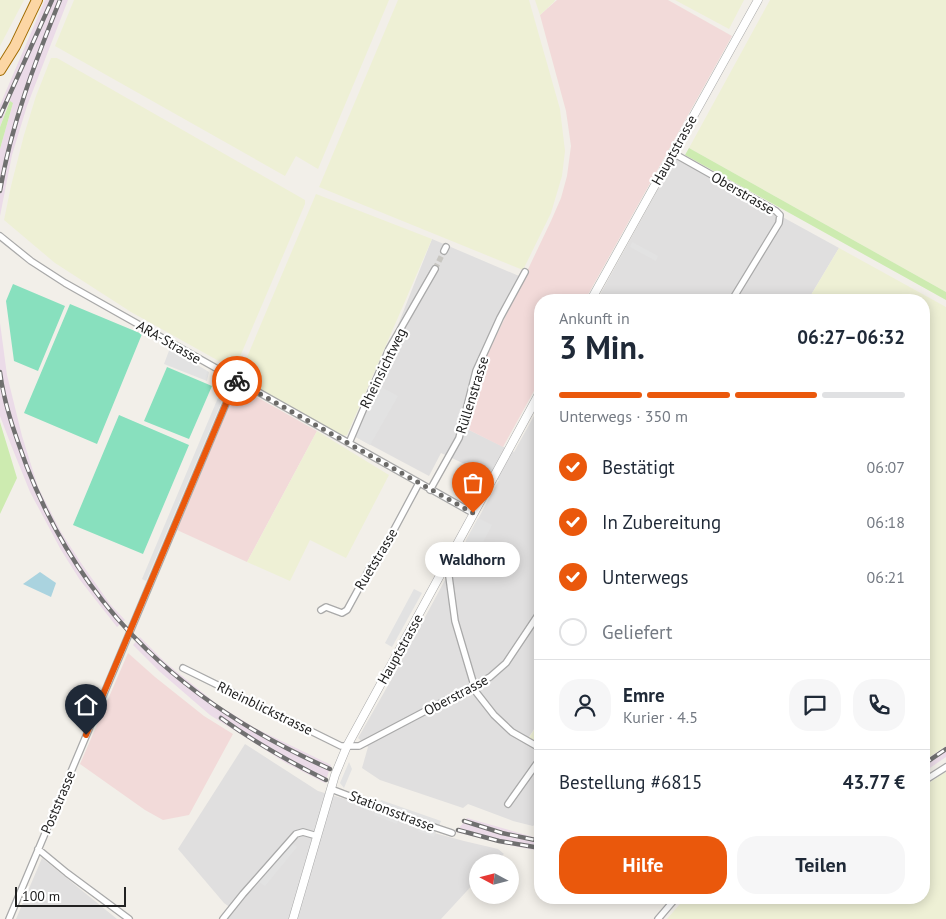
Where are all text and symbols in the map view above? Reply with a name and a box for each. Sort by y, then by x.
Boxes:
street label: Hauptstrasse [647,112,701,188]
street label: Oberstrasse [708,168,778,218]
text: Ankunft in [559,308,630,328]
street label: ARA-Strasse [133,316,205,368]
street label: Rheinsichtweg [356,325,410,411]
text: 06:27–06:32 [797,325,905,349]
text: 3 Min. [559,326,645,368]
street label: Rüllenstrasse [452,354,492,436]
courier [212,356,262,406]
icon: bike [223,367,251,395]
text: Unterwegs · 350 m [559,406,688,426]
icon: check [559,453,587,481]
text: Bestätigt [602,455,675,479]
text: 06:07 [867,457,905,477]
pin [452,462,494,513]
icon: bag [459,469,487,497]
icon: check [559,508,587,536]
text: In Zubereitung [602,510,721,534]
text: 06:18 [867,512,905,532]
street label: Ruetstrasse [351,525,401,593]
callout: Waldhorn [426,543,520,578]
text: Waldhorn [440,549,505,569]
icon: check [559,563,587,591]
text: Unterwegs [602,565,689,589]
text: 06:21 [867,567,905,587]
street label: Hauptstrasse [373,611,427,687]
text: Geliefert [602,620,673,644]
street label: Oberstrasse [421,671,491,719]
street label: Rheinblickstrasse [214,677,316,739]
button: person [559,679,611,731]
button: chat [789,679,841,731]
button: phone [853,679,905,731]
text: Emre [623,683,665,707]
pin [65,684,107,735]
icon: home [72,691,100,719]
text: Kurier · 4.5 [623,707,698,727]
street label: Poststrasse [37,768,79,836]
text: Bestellung #6815 [559,770,702,794]
text: 43.77 € [843,770,905,794]
street label: Stationsstrasse [347,786,437,836]
button: Hilfe [559,836,727,894]
button: Teilen [737,836,905,894]
north arrow [469,854,519,904]
map controls [469,854,519,904]
scale bar [15,884,126,907]
text: 100 m [22,887,60,905]

